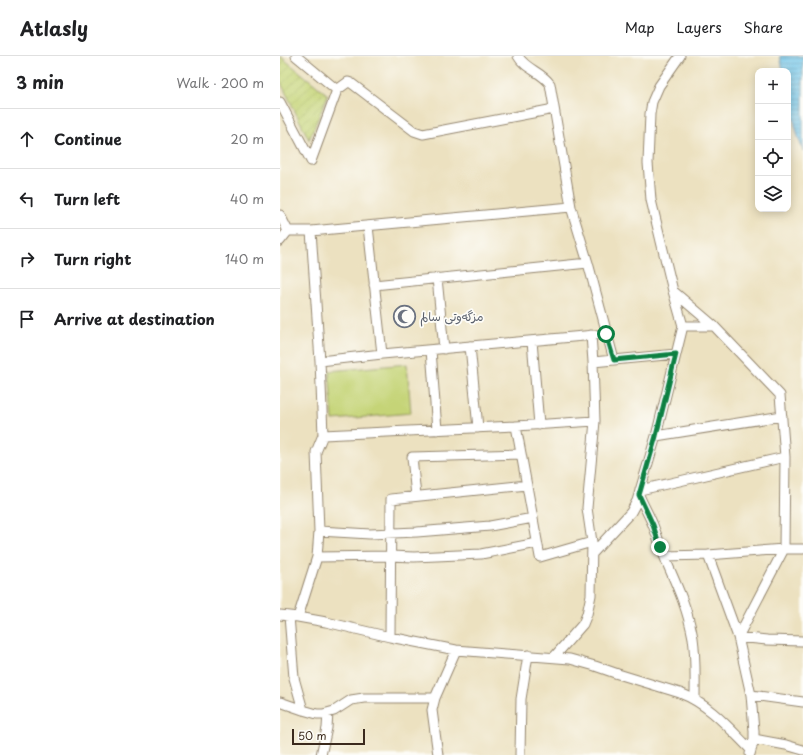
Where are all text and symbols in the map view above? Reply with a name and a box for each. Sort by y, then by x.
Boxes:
text: Atlasly [20,14,88,42]
text: Map [625,17,655,38]
text: Layers [677,17,722,38]
text: Share [744,17,783,38]
map controls [755,68,791,212]
button: + [755,68,791,104]
text: 3 min [16,69,64,95]
text: Walk · 200 m [176,73,264,92]
button: − [755,104,791,140]
text: Continue [54,127,122,150]
icon: ahead [16,128,38,150]
text: 20 m [230,129,264,148]
button: locate [755,140,791,176]
button: layers [755,176,791,212]
text: Turn left [54,187,120,210]
icon: left [16,188,38,210]
text: 40 m [230,189,264,208]
text: Turn right [54,247,131,270]
icon: right [16,248,38,270]
text: 140 m [225,249,264,268]
mosque icon: مزگەوتی سالم [392,304,418,330]
text: Arrive at destination [54,307,215,330]
place label: مزگەوتی سالم [420,307,484,327]
icon: arrive [16,308,38,330]
route start [597,325,615,343]
route end [651,538,669,556]
scale bar [292,727,365,746]
text: 50 m [298,727,327,744]

